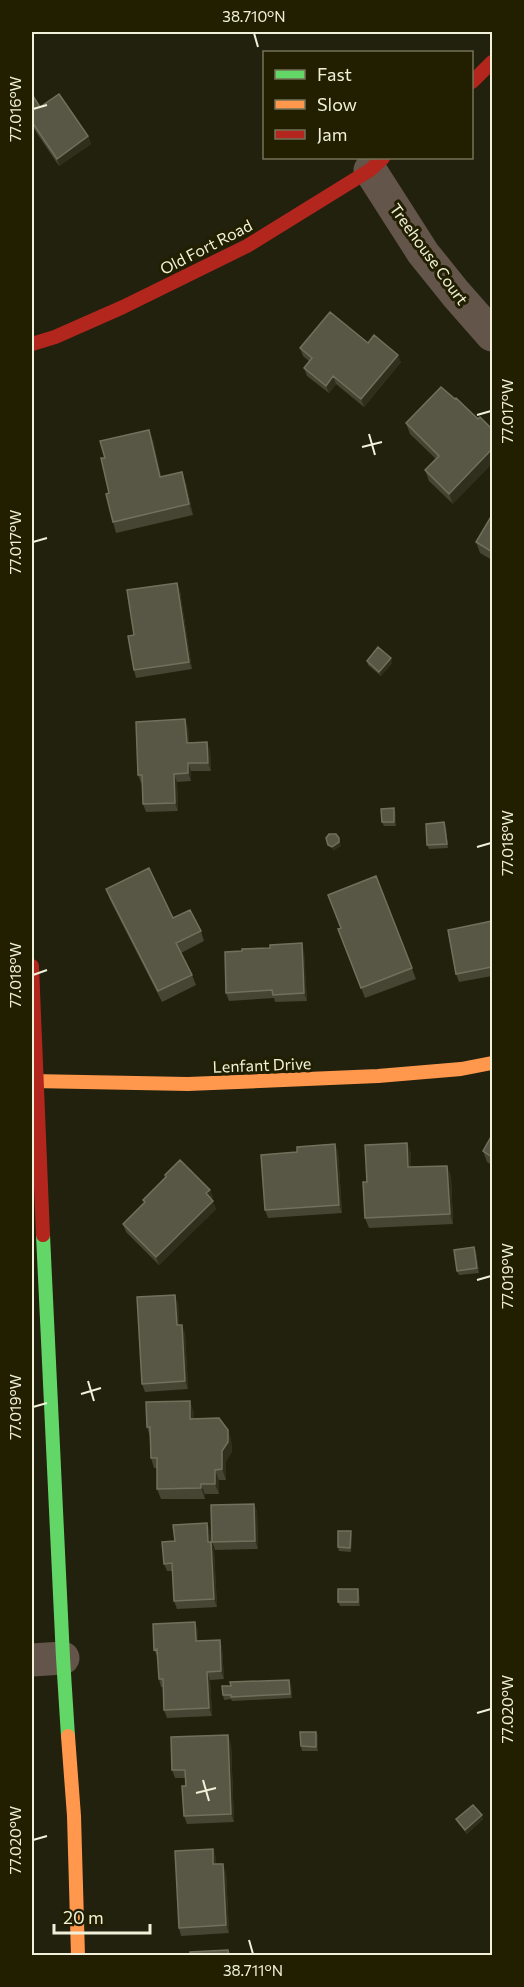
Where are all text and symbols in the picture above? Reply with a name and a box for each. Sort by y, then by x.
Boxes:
text: 38.710°N [222,7,286,25]
legend [263,51,473,159]
text: Fast [317,63,352,85]
text: 77.016°W [6,76,24,142]
text: Slow [317,93,357,115]
text: Jam [317,123,347,145]
street label: Treehouse Court [386,199,473,308]
street label: Old Fort Road [156,215,255,278]
text: 77.017°W [498,379,516,443]
text: 77.017°W [6,510,24,574]
text: 77.018°W [498,810,516,876]
text: 77.018°W [6,942,24,1008]
street label: Lenfant Drive [212,1053,312,1076]
text: 77.019°W [498,1243,516,1309]
text: 77.019°W [6,1374,24,1440]
text: 77.020°W [498,1675,516,1743]
text: 77.020°W [6,1806,24,1874]
scale bar [54,1897,150,1935]
text: 20 m [63,1906,104,1928]
text: 38.711°N [223,1961,283,1979]

